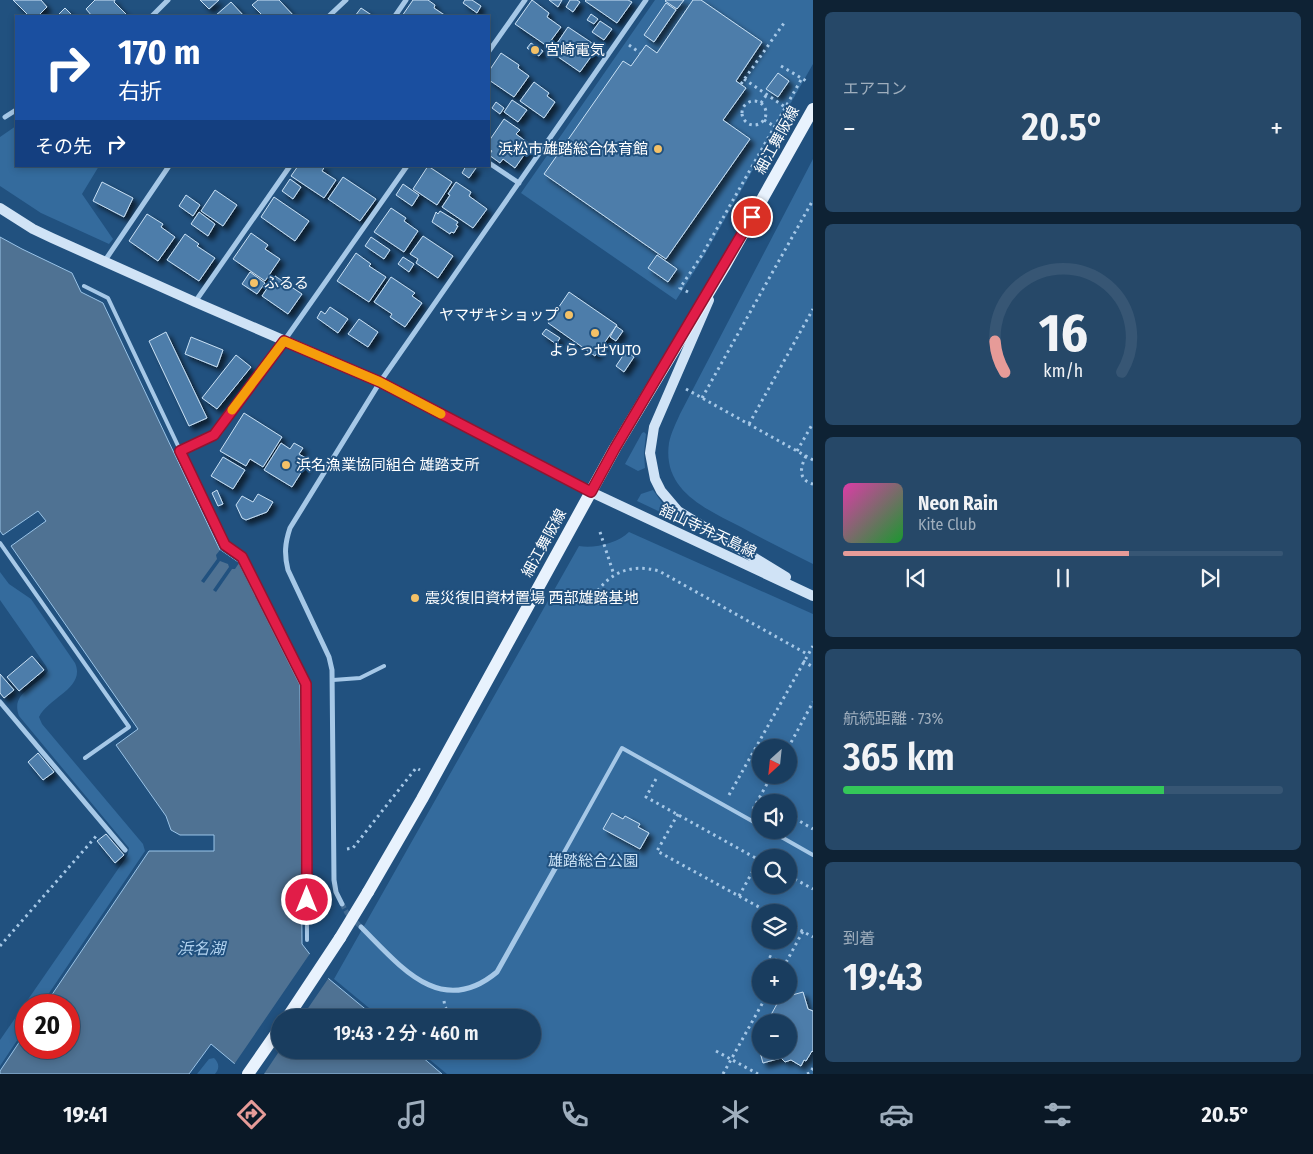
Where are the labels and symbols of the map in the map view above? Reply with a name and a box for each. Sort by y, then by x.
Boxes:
place label: 宮崎電気 [545,41,605,59]
marker: 宮崎電気 [529,44,541,56]
street label: 細江舞阪線 [751,103,803,177]
place label: 浜松市雄踏総合体育館 [498,140,648,158]
marker: 浜松市雄踏総合体育館 [652,143,664,155]
pin [731,196,773,238]
place label: ふるる [264,274,309,292]
marker: ふるる [248,277,260,289]
place label: ヤマザキショップ [439,306,559,324]
marker: ヤマザキショップ [563,309,575,321]
marker: よらっせYUTO [589,327,601,339]
place label: よらっせYUTO [549,341,641,359]
place label: 浜名漁業協同組合 雄踏支所 [296,456,480,474]
marker: 浜名漁業協同組合 雄踏支所 [280,459,292,471]
street label: 舘山寺弁天島線 [657,501,759,561]
street label: 細江舞阪線 [518,506,570,580]
place label: 震災復旧資材置場 西部雄踏基地 [425,589,639,607]
marker: 震災復旧資材置場 西部雄踏基地 [409,592,421,604]
north arrow [752,739,798,784]
park label: 雄踏総合公園 [548,852,638,870]
position arrow [280,873,332,925]
water label: 浜名湖 [177,939,228,958]
speed limit sign: 20 [15,994,80,1059]

